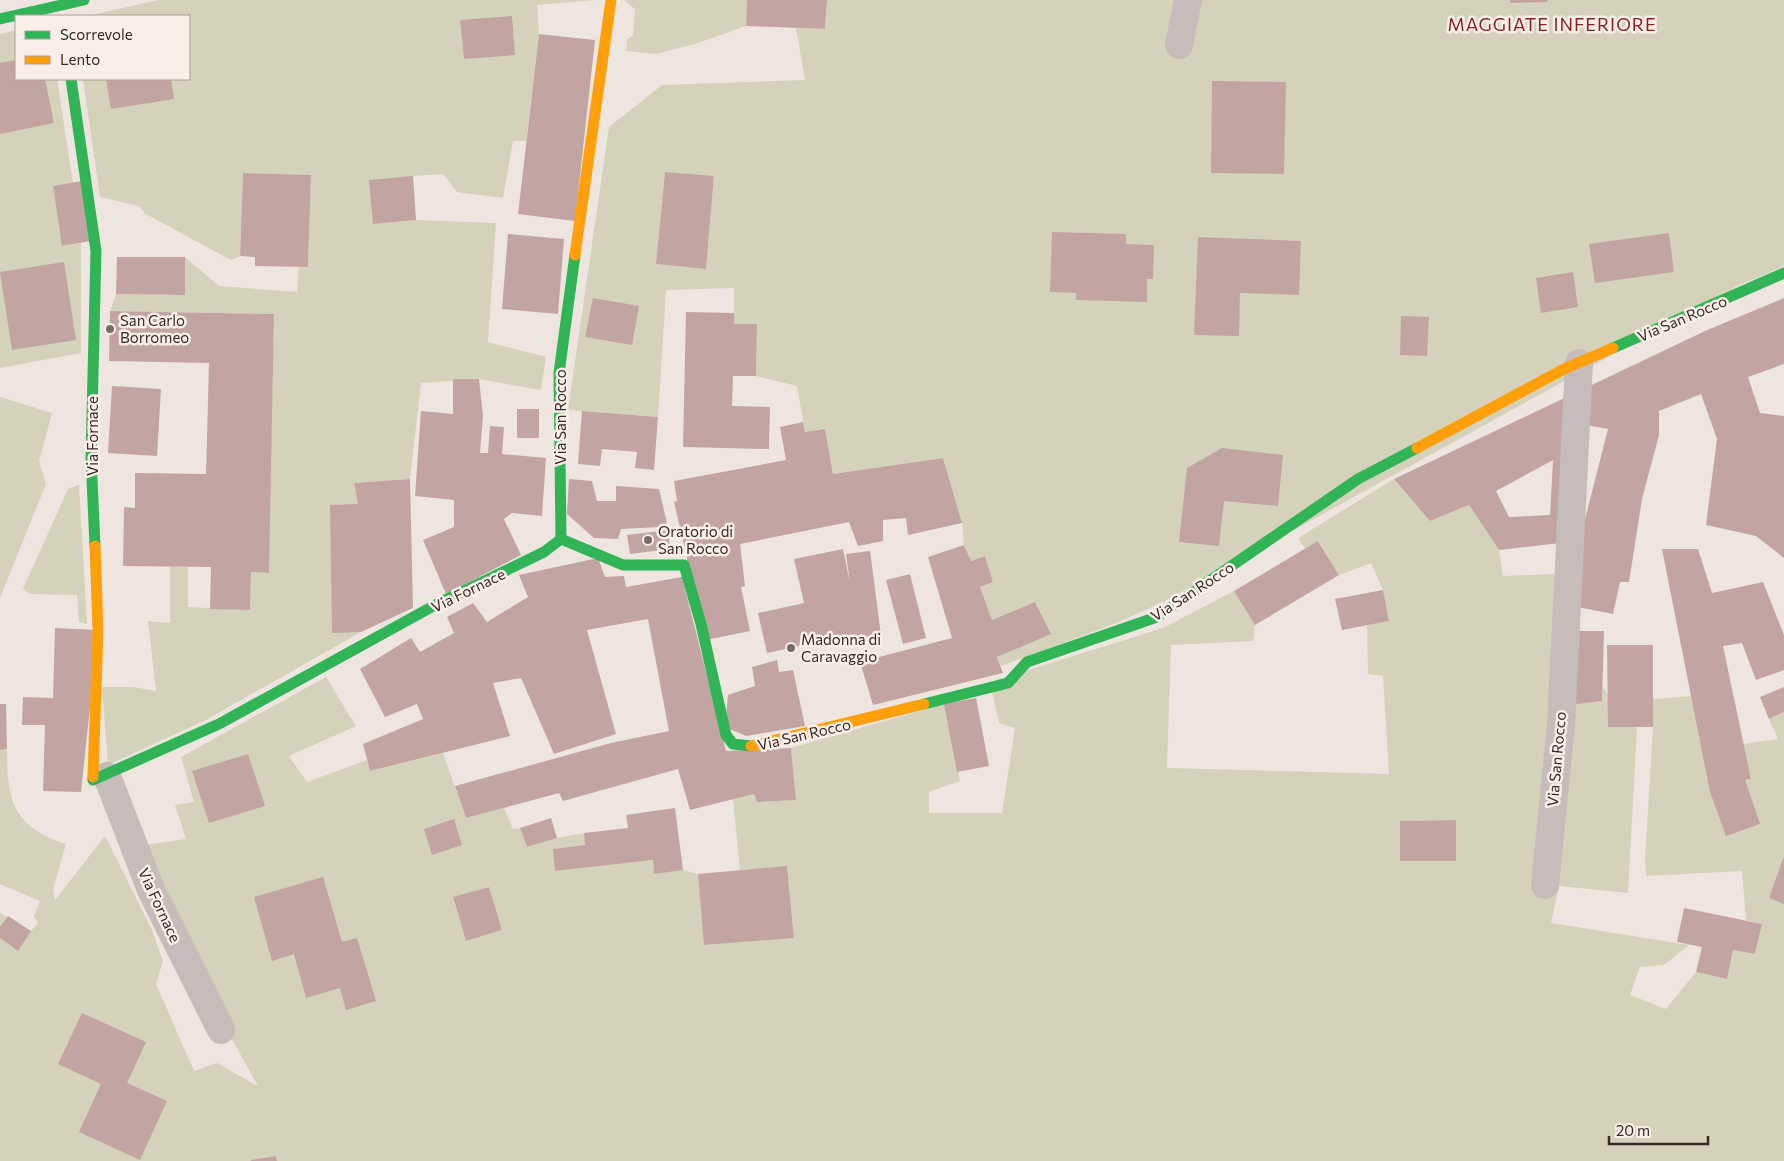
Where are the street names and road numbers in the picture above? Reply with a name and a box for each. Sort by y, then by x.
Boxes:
street label: Via San Rocco [1635,291,1729,345]
street label: Via San Rocco [551,369,569,465]
street label: Via Fornace [83,396,101,476]
street label: Via San Rocco [1147,557,1237,625]
street label: Via Fornace [428,564,508,616]
street label: Via San Rocco [1543,711,1569,807]
street label: Via San Rocco [756,715,852,753]
street label: Via Fornace [135,865,185,945]

